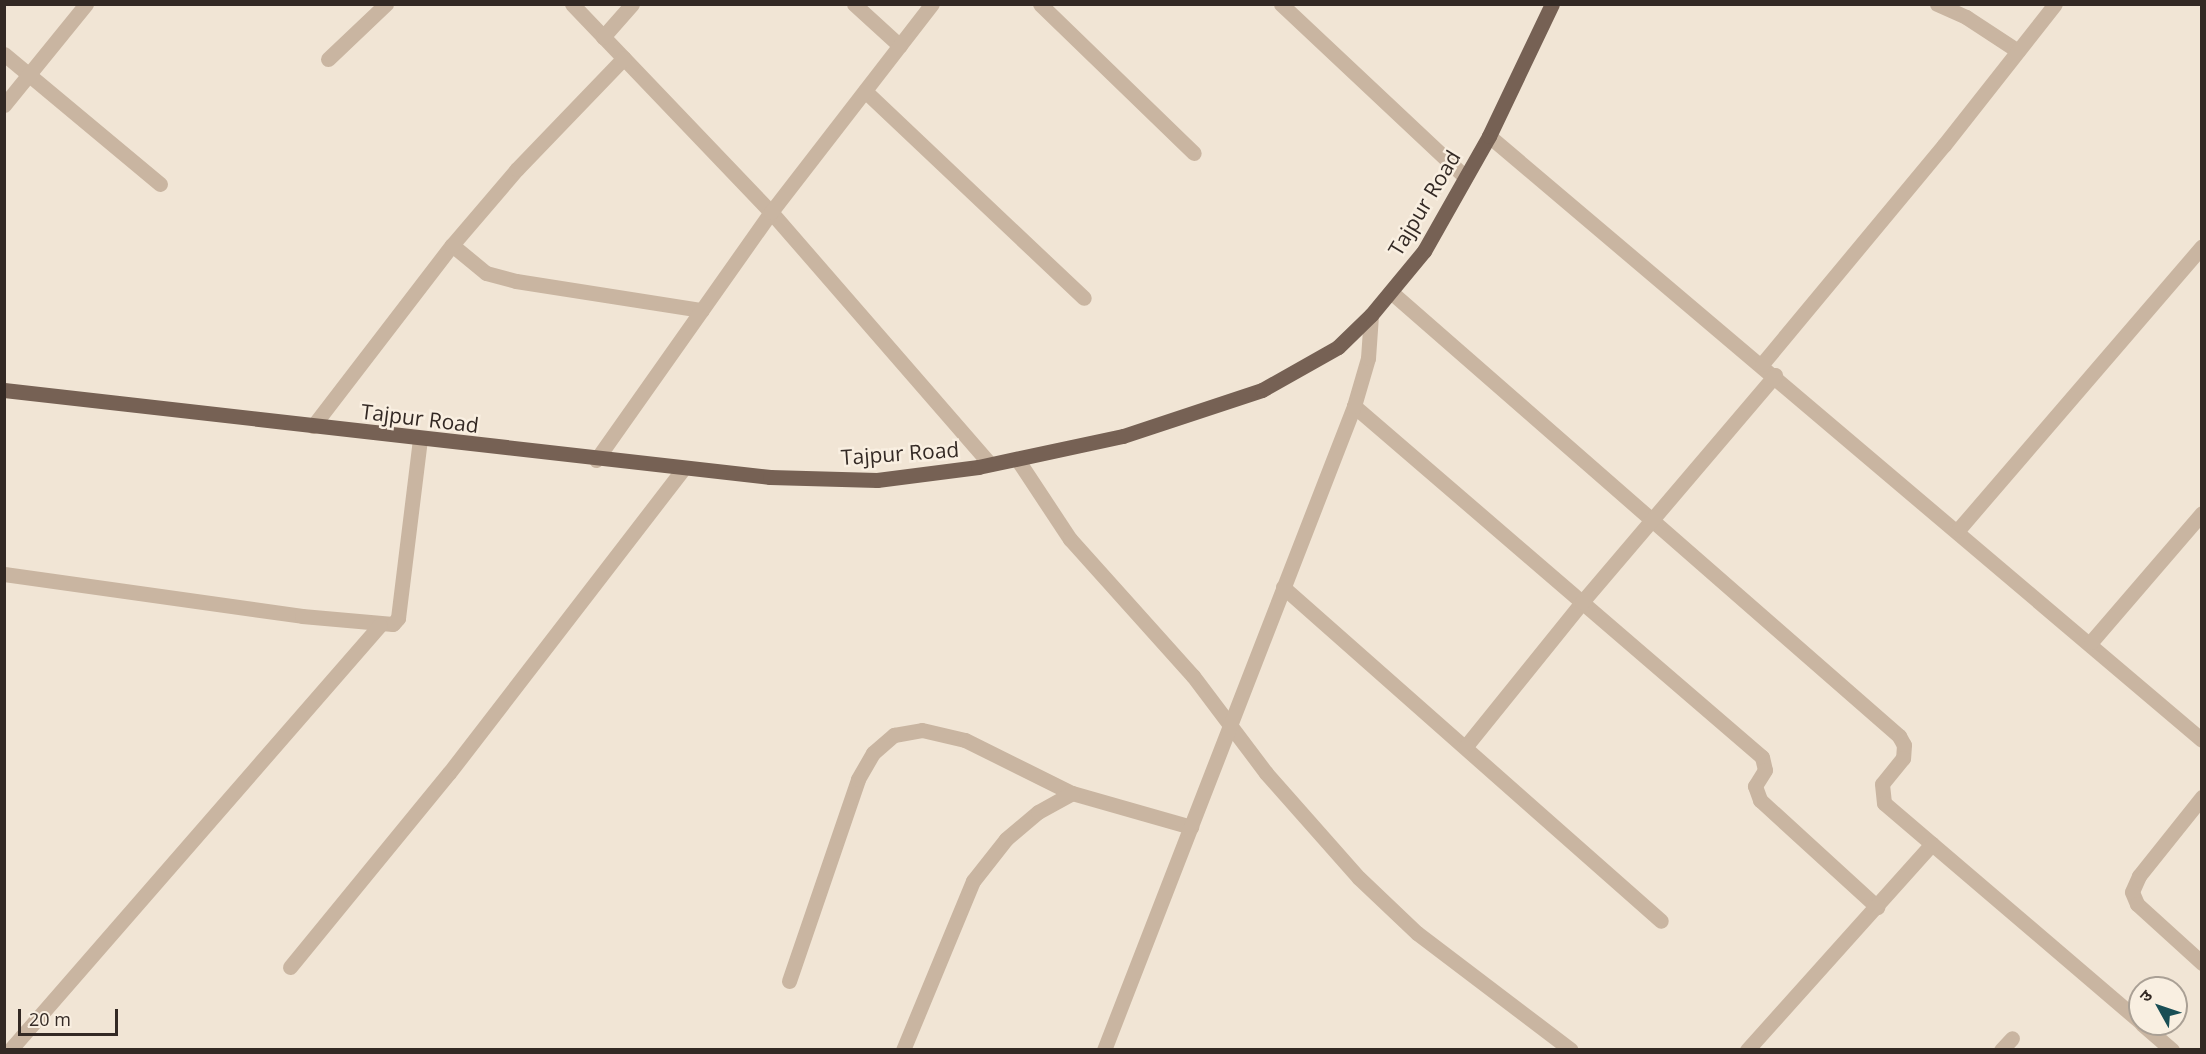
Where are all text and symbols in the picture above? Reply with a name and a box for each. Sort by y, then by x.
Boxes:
street label: Tajpur Road [1383,146,1465,260]
street label: Tajpur Road [360,398,480,438]
street label: Tajpur Road [840,436,960,470]
north arrow [2128,976,2188,1036]
text: उ [2134,985,2157,1006]
scale bar [21,997,122,1035]
text: 20 m [29,1007,71,1031]

